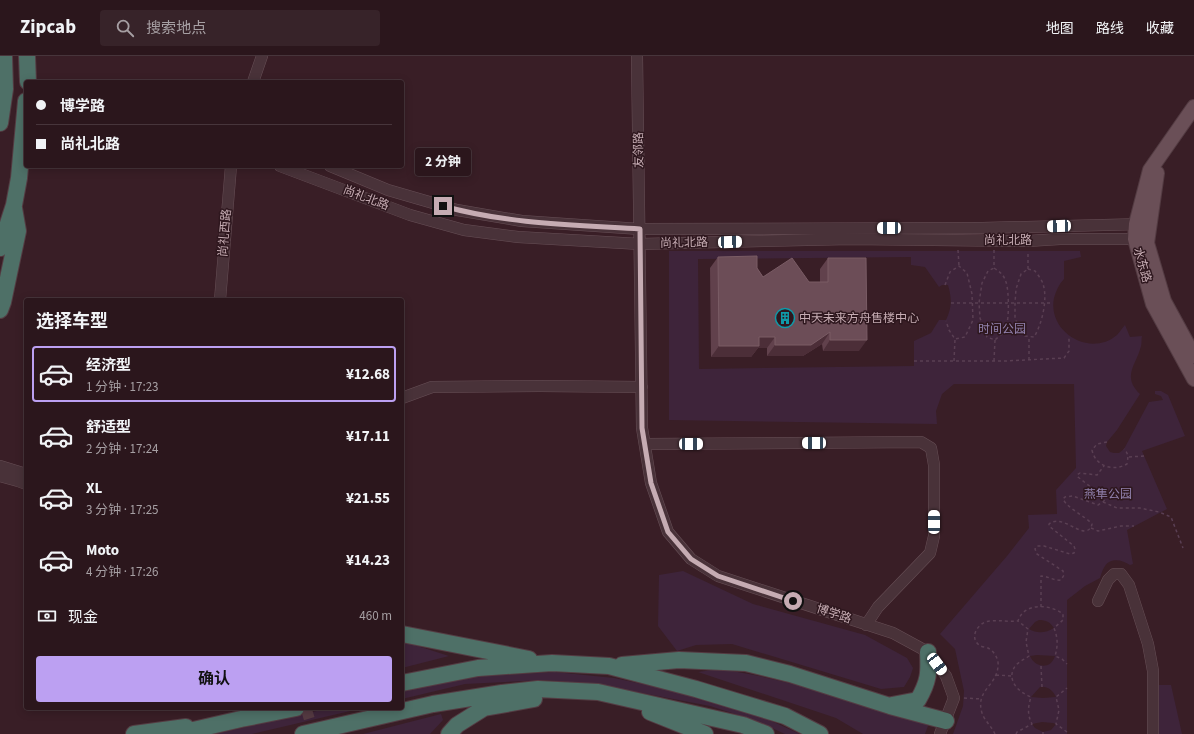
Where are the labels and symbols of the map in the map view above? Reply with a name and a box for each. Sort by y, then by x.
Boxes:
street label: 友邻路 [630,132,648,168]
callout: 2 分钟 [415,148,471,176]
street label: 尚礼北路 [341,181,391,215]
route end [434,197,452,215]
street label: 尚礼西路 [214,208,236,258]
car [1047,220,1071,232]
car [877,222,901,234]
street label: 尚礼北路 [984,232,1032,249]
street label: 尚礼北路 [660,234,708,252]
car [718,236,742,248]
street label: 水东路 [1129,245,1155,285]
building icon: 中天未来方舟售楼中心 [774,307,796,329]
place label: 中天未来方舟售楼中心 [799,310,919,327]
park label: 时间公园 [978,321,1026,338]
car [802,437,826,449]
car [679,438,703,450]
park label: 燕隼公园 [1084,486,1132,503]
car [928,510,940,534]
route start [784,592,802,610]
street label: 博学路 [814,600,854,628]
car [925,651,949,677]

